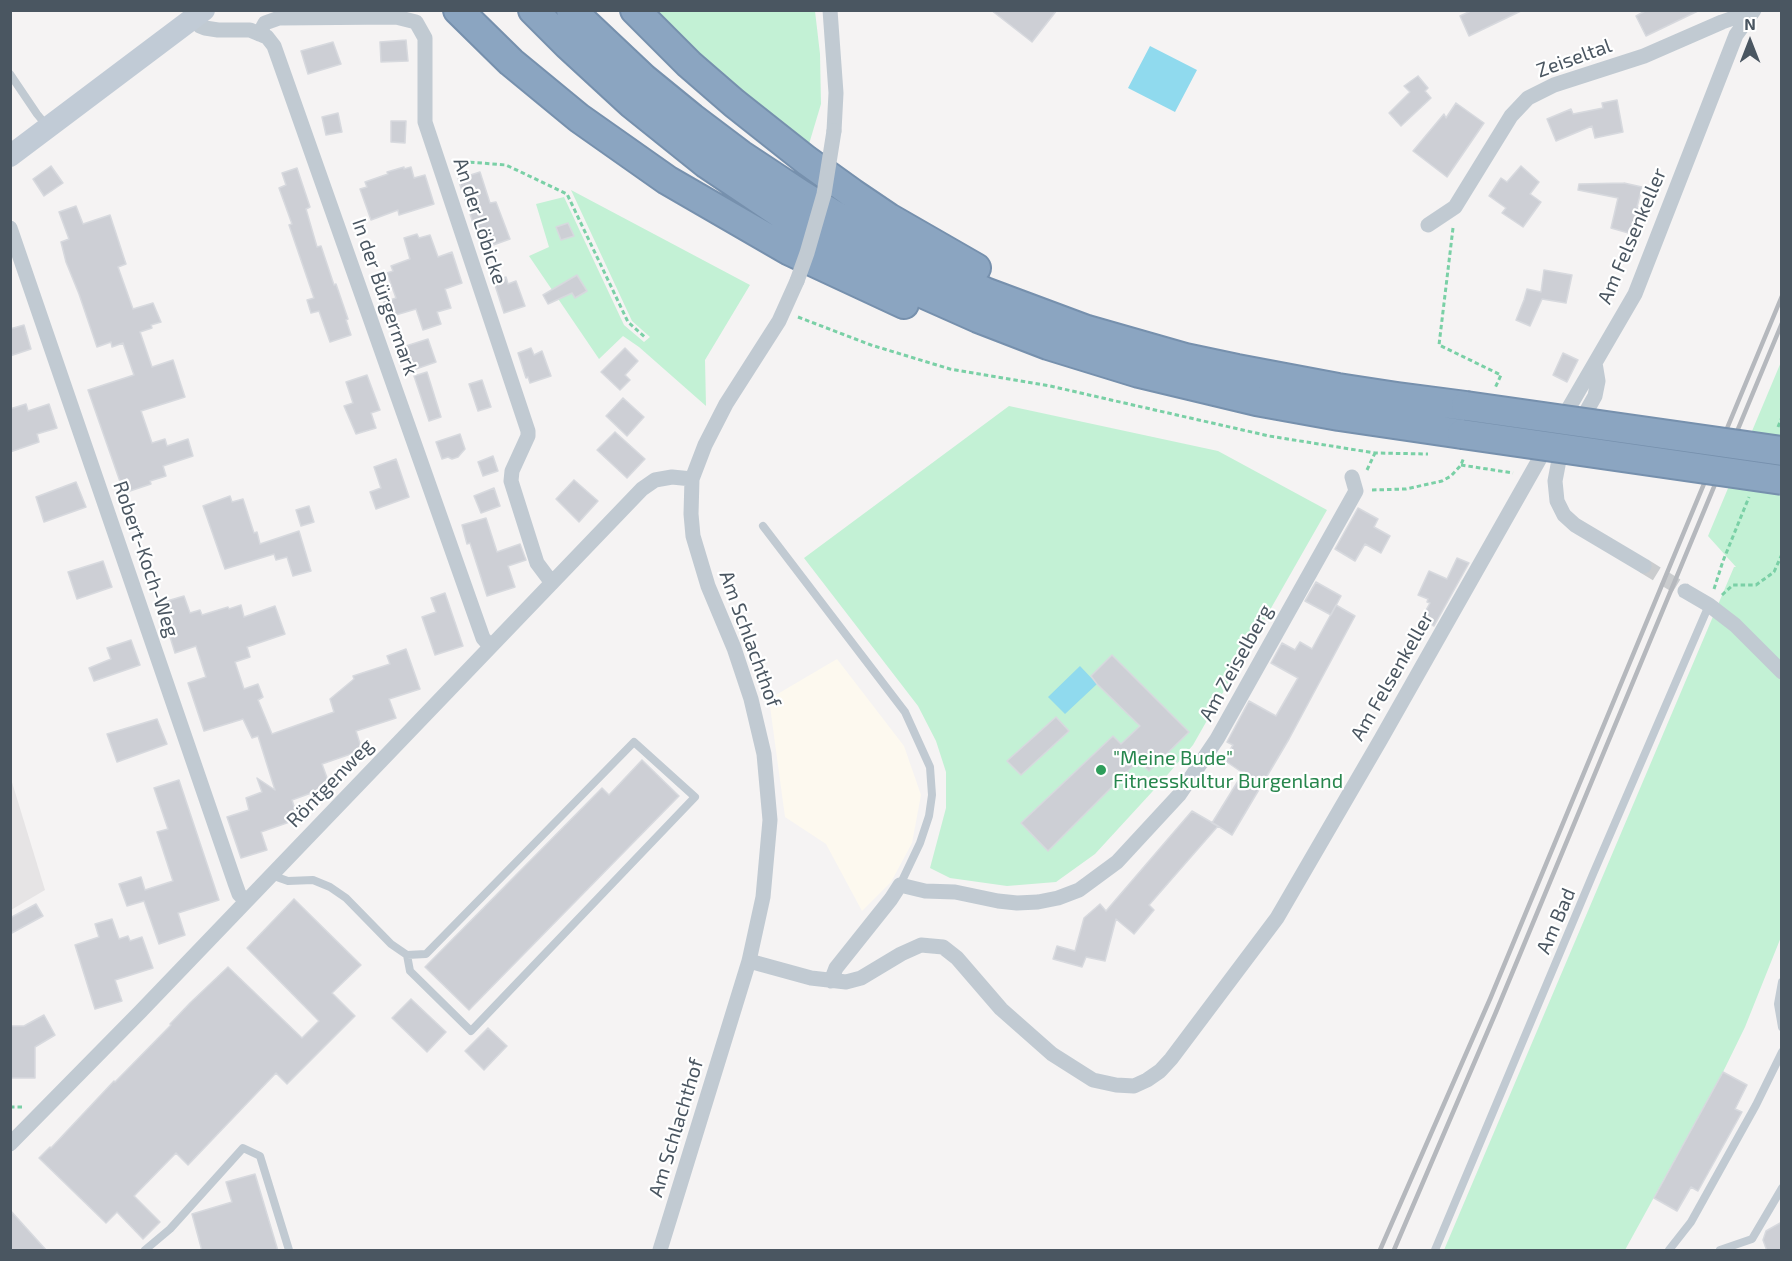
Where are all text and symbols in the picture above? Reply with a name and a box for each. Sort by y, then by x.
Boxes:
north arrow [1720,12,1780,72]
text: N [1744,14,1756,33]
street label: Zeiseltal [1533,33,1615,83]
street label: An der Löbicke [448,155,512,287]
street label: Am Felsenkeller [1593,164,1671,308]
street label: In der Bürgermark [347,215,423,379]
street label: Robert-Koch-Weg [108,478,184,640]
street label: Am Schlachthof [714,567,786,711]
street label: Am Zeiselberg [1194,601,1278,725]
street label: Am Felsenkeller [1345,607,1439,745]
street label: Röntgenweg [282,733,378,833]
place label: "Meine Bude" Fitnesskultur Burgenland [1113,746,1343,793]
marker: "Meine Bude" Fitnesskultur Burgenland [1094,763,1108,777]
street label: Am Bad [1531,884,1581,958]
street label: Am Schlachthof [644,1056,708,1200]

